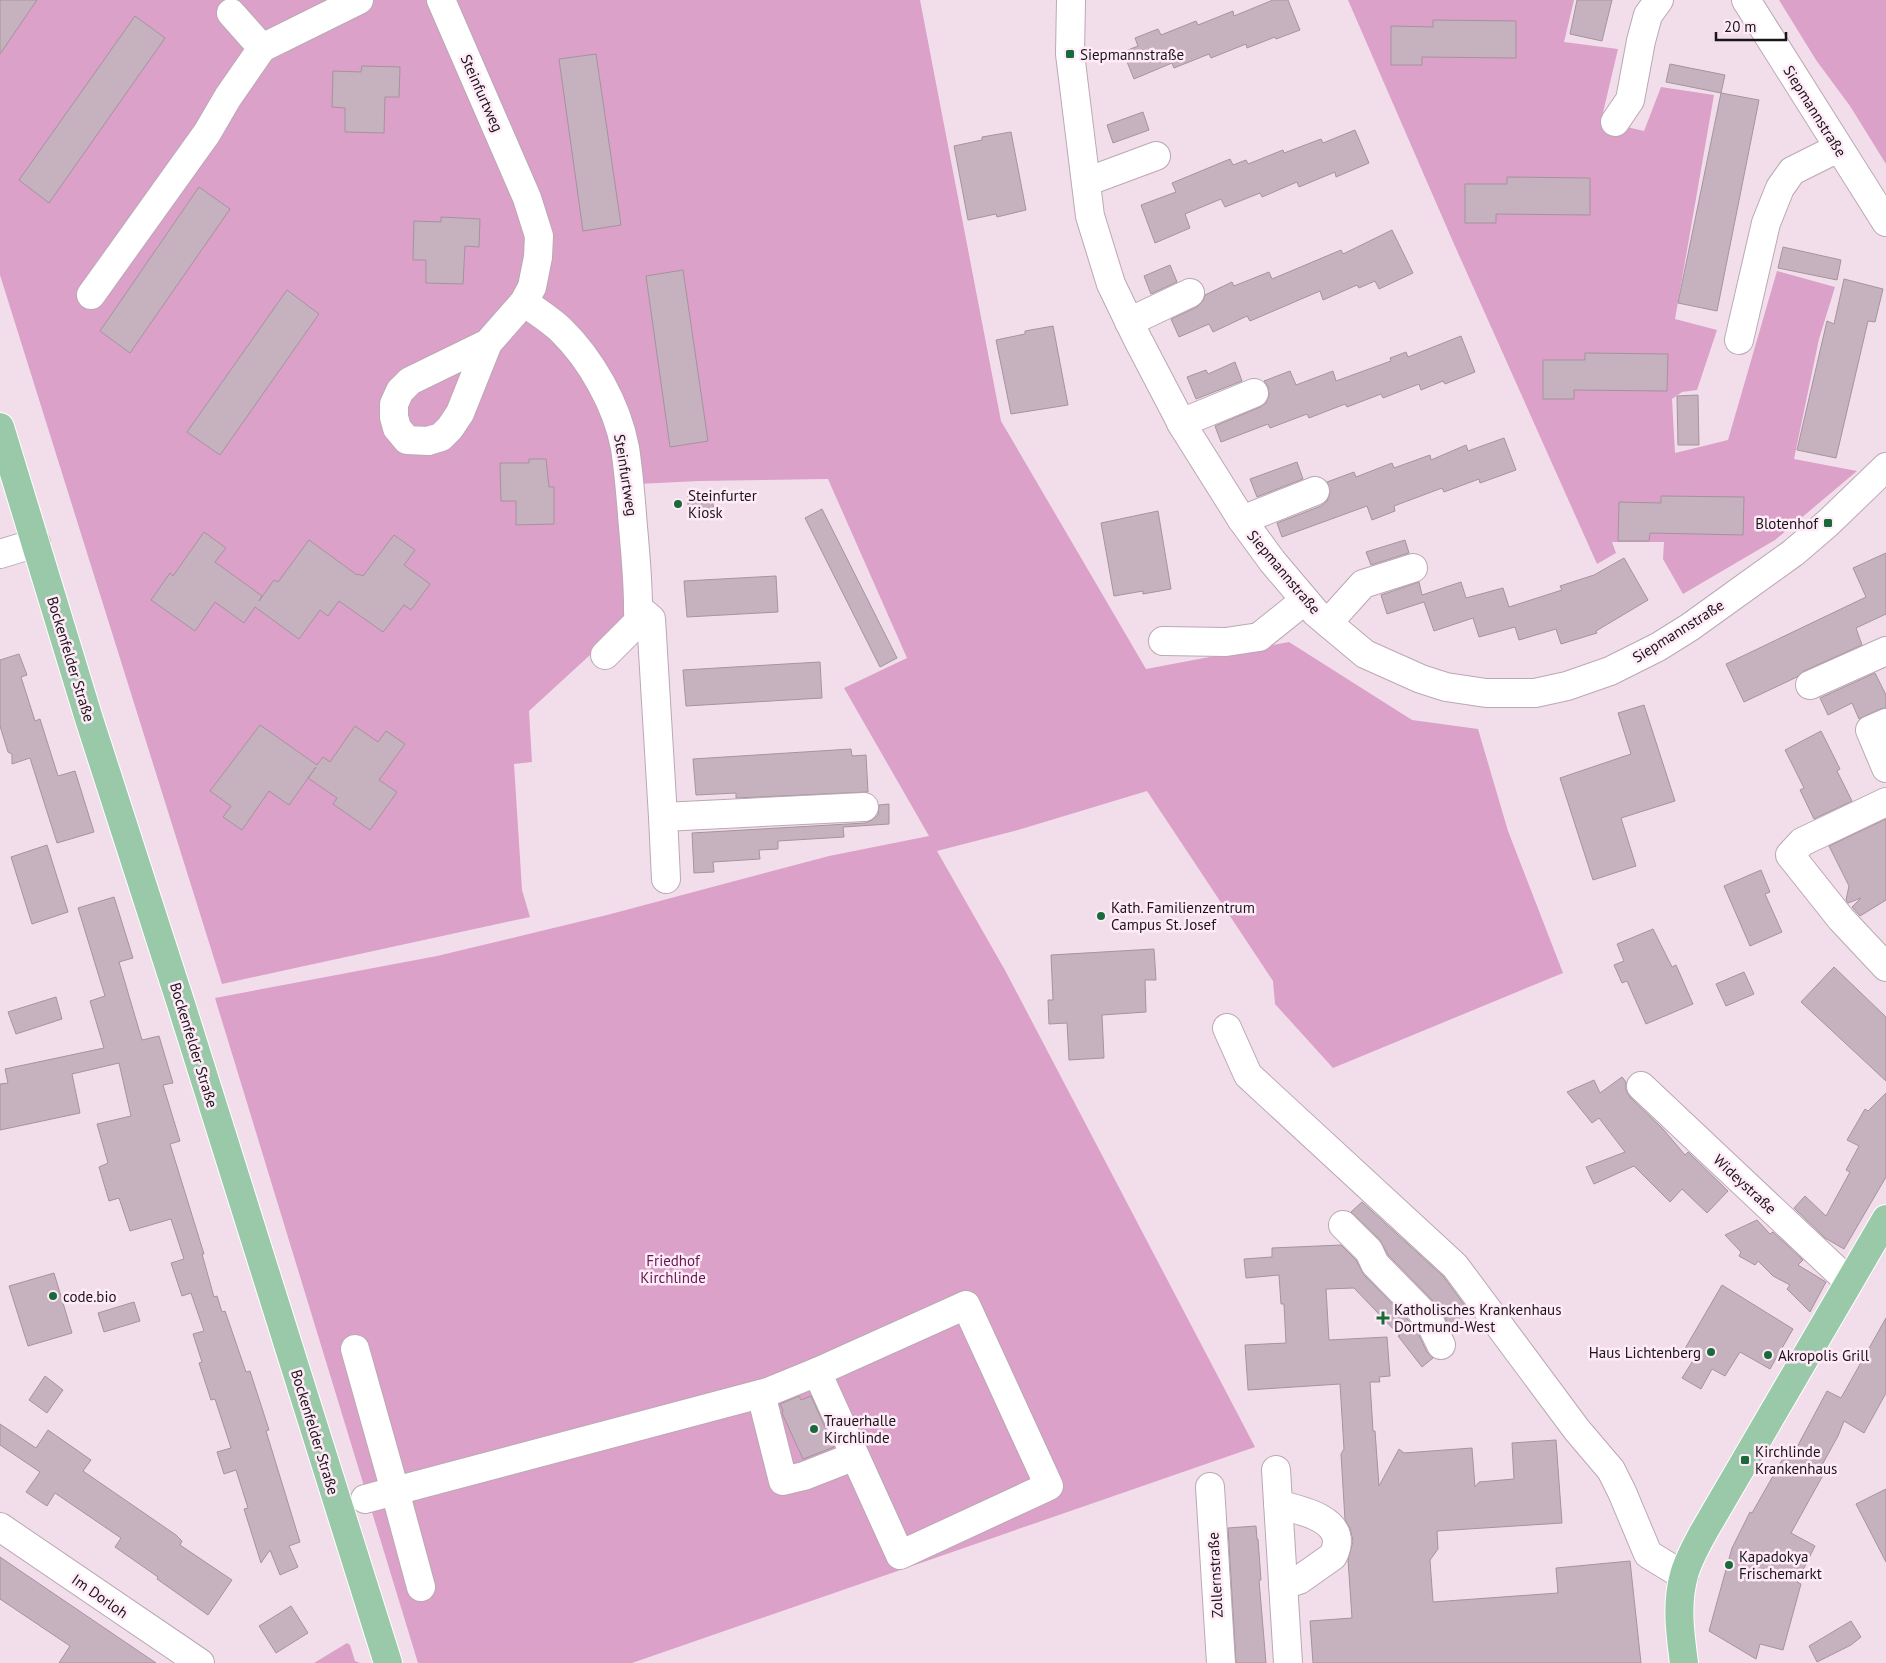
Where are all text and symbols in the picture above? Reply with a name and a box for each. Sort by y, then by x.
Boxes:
scale bar [1716,10,1786,42]
text: 20 m [1724,17,1757,36]
place label: Siepmannstraße [1080,45,1184,64]
marker: Siepmannstraße [1064,48,1076,60]
street label: Steinfurtweg [457,51,507,135]
street label: Siepmannstraße [1779,62,1851,160]
street label: Steinfurtweg [610,433,642,517]
place label: Steinfurter Kiosk [688,486,757,522]
marker: Steinfurter Kiosk [672,498,684,510]
place label: Blotenhof [1755,514,1819,533]
marker: Blotenhof [1822,517,1834,529]
street label: Siepmannstraße [1243,526,1325,618]
street label: Bockenfelder Straße [43,594,99,724]
street label: Siepmannstraße [1629,595,1727,667]
place label: Kath. Familienzentrum Campus St. Josef [1111,898,1255,934]
marker: Kath. Familienzentrum Campus St. Josef [1095,910,1107,922]
street label: Bockenfelder Straße [166,980,222,1110]
street label: Wideystraße [1710,1150,1780,1218]
park label: Friedhof Kirchlinde [640,1251,706,1287]
place label: code.bio [63,1287,117,1306]
marker: code.bio [47,1290,59,1302]
place label: Katholisches Krankenhaus Dortmund-West [1394,1300,1561,1336]
marker: Katholisches Krankenhaus Dortmund-West [1376,1311,1390,1325]
place label: Haus Lichtenberg [1589,1343,1701,1362]
marker: Haus Lichtenberg [1705,1346,1717,1358]
place label: Akropolis Grill [1778,1346,1870,1365]
marker: Akropolis Grill [1762,1349,1774,1361]
street label: Bockenfelder Straße [287,1367,343,1497]
place label: Trauerhalle Kirchlinde [824,1411,896,1447]
marker: Trauerhalle Kirchlinde [808,1423,820,1435]
place label: Kirchlinde Krankenhaus [1755,1442,1837,1478]
marker: Kirchlinde Krankenhaus [1739,1454,1751,1466]
street label: Zollernstraße [1203,1532,1227,1618]
place label: Kapadokya Frischemarkt [1739,1547,1822,1583]
marker: Kapadokya Frischemarkt [1723,1559,1735,1571]
street label: Im Dorloh [68,1570,132,1622]

